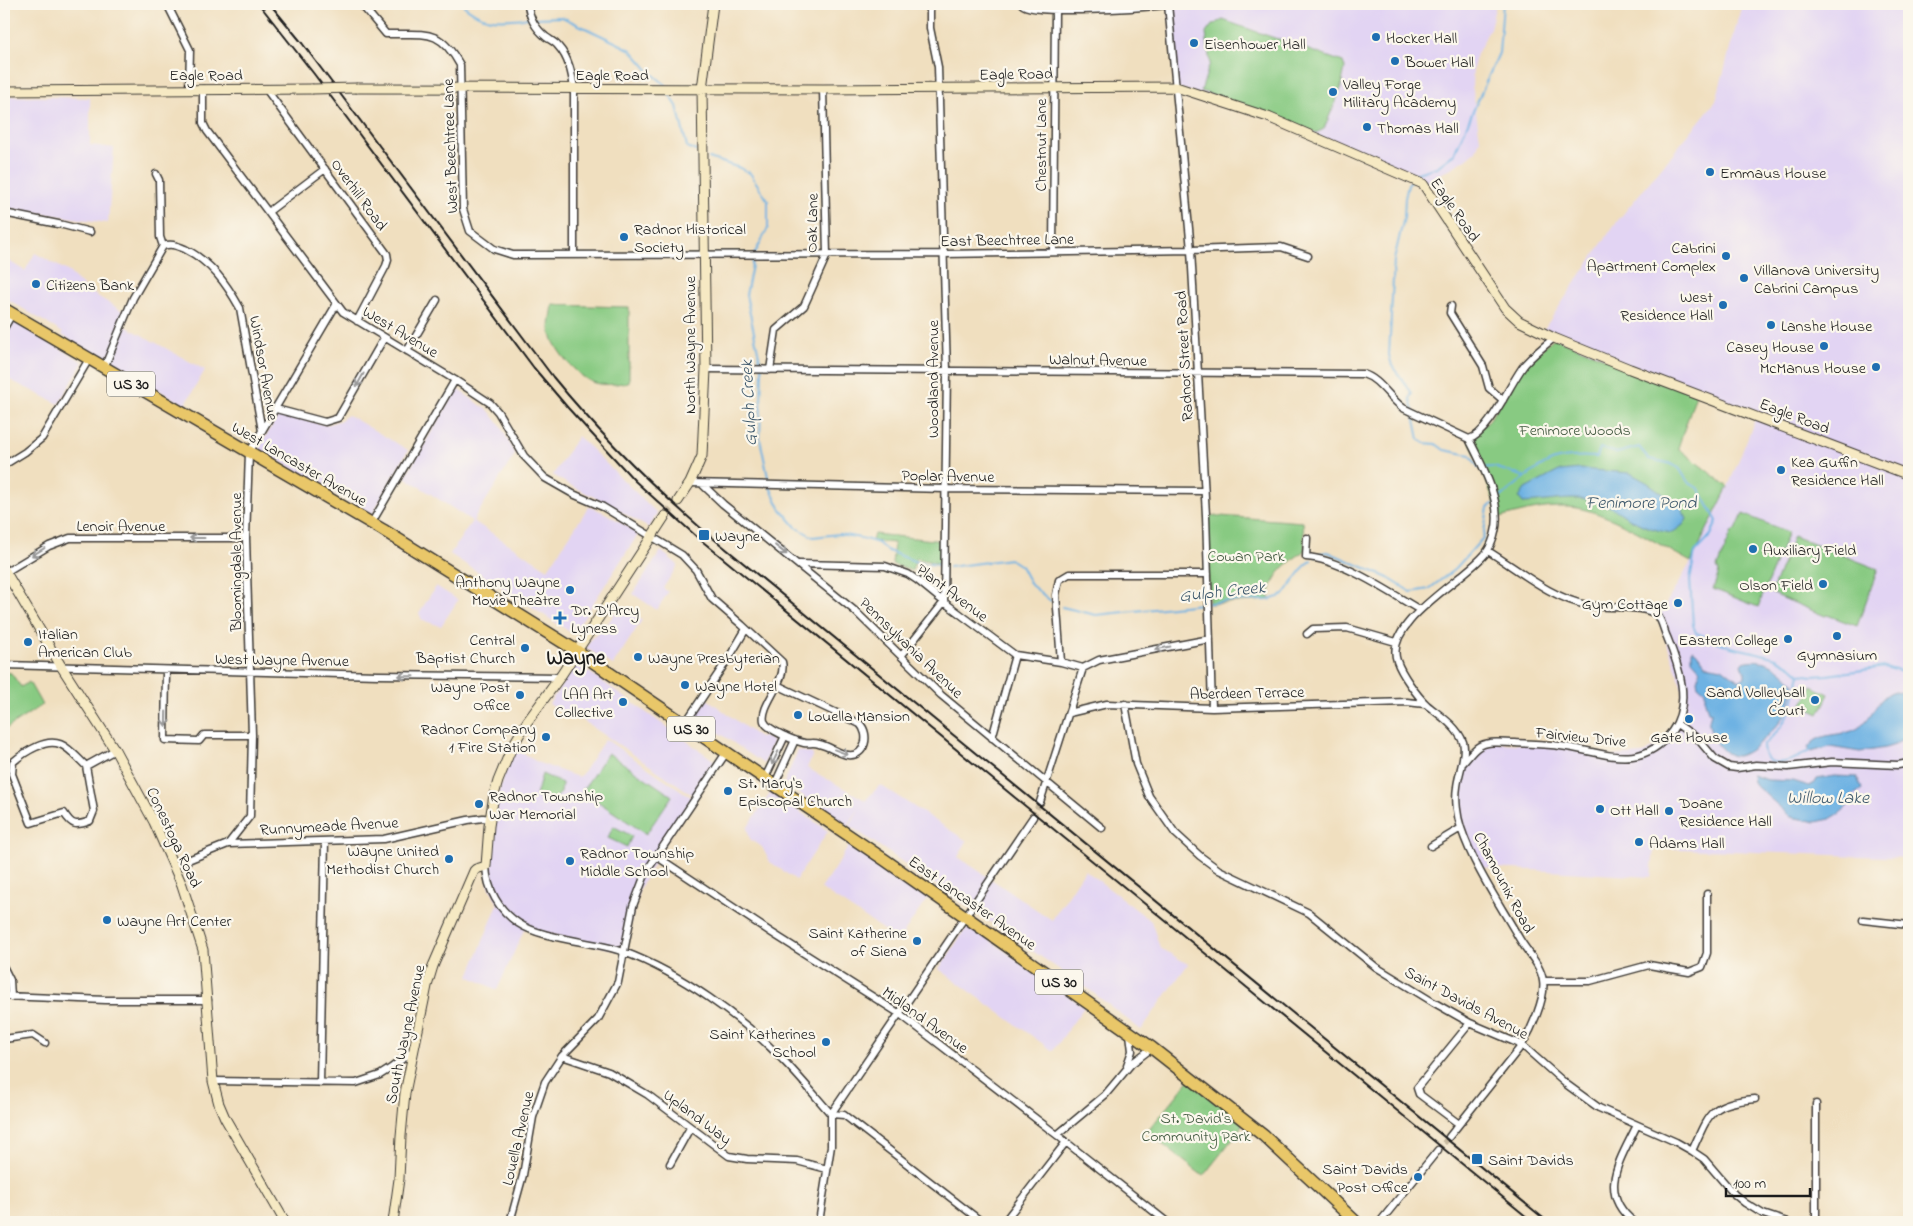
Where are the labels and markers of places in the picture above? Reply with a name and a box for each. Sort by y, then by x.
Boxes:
place label: Hocker Hall [1386,27,1457,51]
marker: Hocker Hall [1370,31,1382,43]
place label: Eisenhower Hall [1204,33,1306,57]
marker: Eisenhower Hall [1188,37,1200,49]
place label: Bower Hall [1404,51,1474,75]
marker: Bower Hall [1389,55,1401,67]
place label: Valley Forge Military Academy [1342,73,1456,115]
marker: Valley Forge Military Academy [1327,86,1339,98]
place label: Thomas Hall [1377,117,1459,141]
marker: Thomas Hall [1361,121,1373,133]
place label: Emmaus House [1720,162,1827,186]
marker: Emmaus House [1704,166,1716,178]
place label: Radnor Historical Society [634,218,746,260]
marker: Radnor Historical Society [618,231,630,243]
place label: Cabrini Apartment Complex [1587,237,1716,279]
marker: Cabrini Apartment Complex [1720,250,1732,262]
place label: Villanova University Cabrini Campus [1753,259,1879,301]
marker: Villanova University Cabrini Campus [1738,272,1750,284]
place label: Citizens Bank [46,274,135,298]
marker: Citizens Bank [30,278,42,290]
place label: West Residence Hall [1620,286,1714,328]
marker: West Residence Hall [1717,299,1729,311]
place label: Lanshe House [1781,315,1873,339]
marker: Lanshe House [1765,319,1777,331]
place label: Casey House [1726,336,1815,360]
marker: Casey House [1818,340,1830,352]
place label: McManus House [1760,357,1867,381]
marker: McManus House [1870,361,1882,373]
place label: Kea Guffin Residence Hall [1791,451,1884,493]
marker: Kea Guffin Residence Hall [1775,464,1787,476]
place label: Wayne [715,525,761,549]
marker: Wayne [697,528,711,542]
place label: Auxiliary Field [1763,539,1856,563]
marker: Auxiliary Field [1747,543,1759,555]
place label: Anthony Wayne Movie Theatre [455,571,561,613]
place label: Olson Field [1739,574,1813,598]
marker: Olson Field [1817,578,1829,590]
marker: Anthony Wayne Movie Theatre [564,584,576,596]
place label: Gym Cottage [1582,593,1669,617]
marker: Gym Cottage [1672,597,1684,609]
place label: Dr. D'Arcy Lyness [570,599,639,641]
marker: Dr. D'Arcy Lyness [553,611,567,625]
place label: Italian American Club [38,623,132,665]
place label: Central Baptist Church [415,629,515,671]
place label: Eastern College [1679,629,1779,653]
marker: Gymnasium [1831,630,1843,642]
marker: Eastern College [1782,633,1794,645]
marker: Italian American Club [22,636,34,648]
marker: Central Baptist Church [519,642,531,654]
place label: Gymnasium [1797,644,1877,668]
place label: Wayne Presbyterian [648,647,780,671]
marker: Wayne Presbyterian [632,651,644,663]
place label: Wayne Hotel [695,675,777,699]
place label: Wayne Post Office [431,676,511,718]
marker: Wayne Hotel [679,679,691,691]
place label: Sand Volleyball Court [1706,681,1806,723]
place label: LAA Art Collective [555,683,614,725]
marker: Wayne Post Office [514,689,526,701]
marker: Sand Volleyball Court [1809,694,1821,706]
marker: LAA Art Collective [617,696,629,708]
place label: Louella Mansion [808,705,910,729]
marker: Louella Mansion [792,709,804,721]
marker: Gate House [1683,713,1695,725]
place label: Radnor Company 1 Fire Station [421,718,536,760]
place label: Gate House [1650,726,1728,750]
marker: Radnor Company 1 Fire Station [540,731,552,743]
place label: St. Mary's Episcopal Church [738,772,852,814]
place label: Radnor Township War Memorial [489,785,604,827]
marker: St. Mary's Episcopal Church [722,785,734,797]
place label: Doane Residence Hall [1678,792,1772,834]
marker: Radnor Township War Memorial [473,798,485,810]
place label: Ott Hall [1610,799,1659,823]
marker: Ott Hall [1594,803,1606,815]
marker: Doane Residence Hall [1663,805,1675,817]
place label: Adams Hall [1649,832,1725,856]
marker: Adams Hall [1633,836,1645,848]
place label: Wayne United Methodist Church [326,840,439,882]
place label: Radnor Township Middle School [580,842,695,884]
marker: Wayne United Methodist Church [443,853,455,865]
marker: Radnor Township Middle School [564,855,576,867]
place label: Wayne Art Center [117,910,232,934]
marker: Wayne Art Center [101,914,113,926]
place label: Saint Katherine of Siena [809,922,908,964]
marker: Saint Katherine of Siena [911,935,923,947]
place label: Saint Katherines School [709,1023,816,1065]
marker: Saint Katherines School [820,1036,832,1048]
place label: Saint Davids [1488,1149,1574,1173]
marker: Saint Davids [1470,1152,1484,1166]
place label: Saint Davids Post Office [1322,1158,1409,1200]
marker: Saint Davids Post Office [1412,1171,1424,1183]

